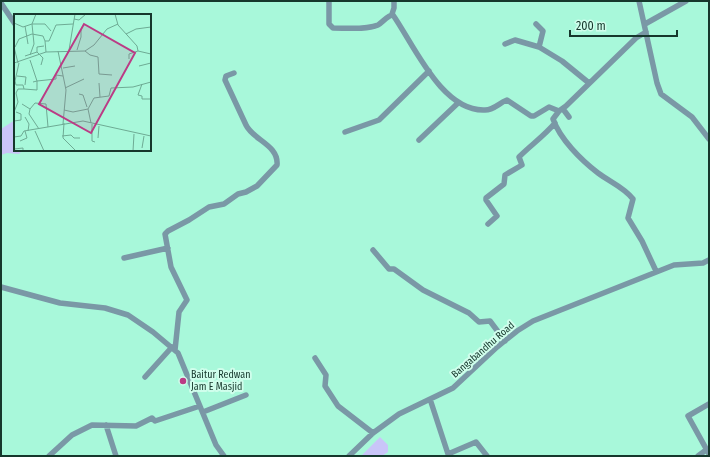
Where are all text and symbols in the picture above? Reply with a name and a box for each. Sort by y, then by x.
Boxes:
scale bar [570,12,677,38]
inset map [14,14,151,151]
text: 200 m [576,19,606,33]
street label: Bangabandhu Road [449,319,517,381]
place label: Baitur Redwan Jam E Masjid [191,369,250,393]
marker: Baitur Redwan Jam E Masjid [178,376,188,386]

